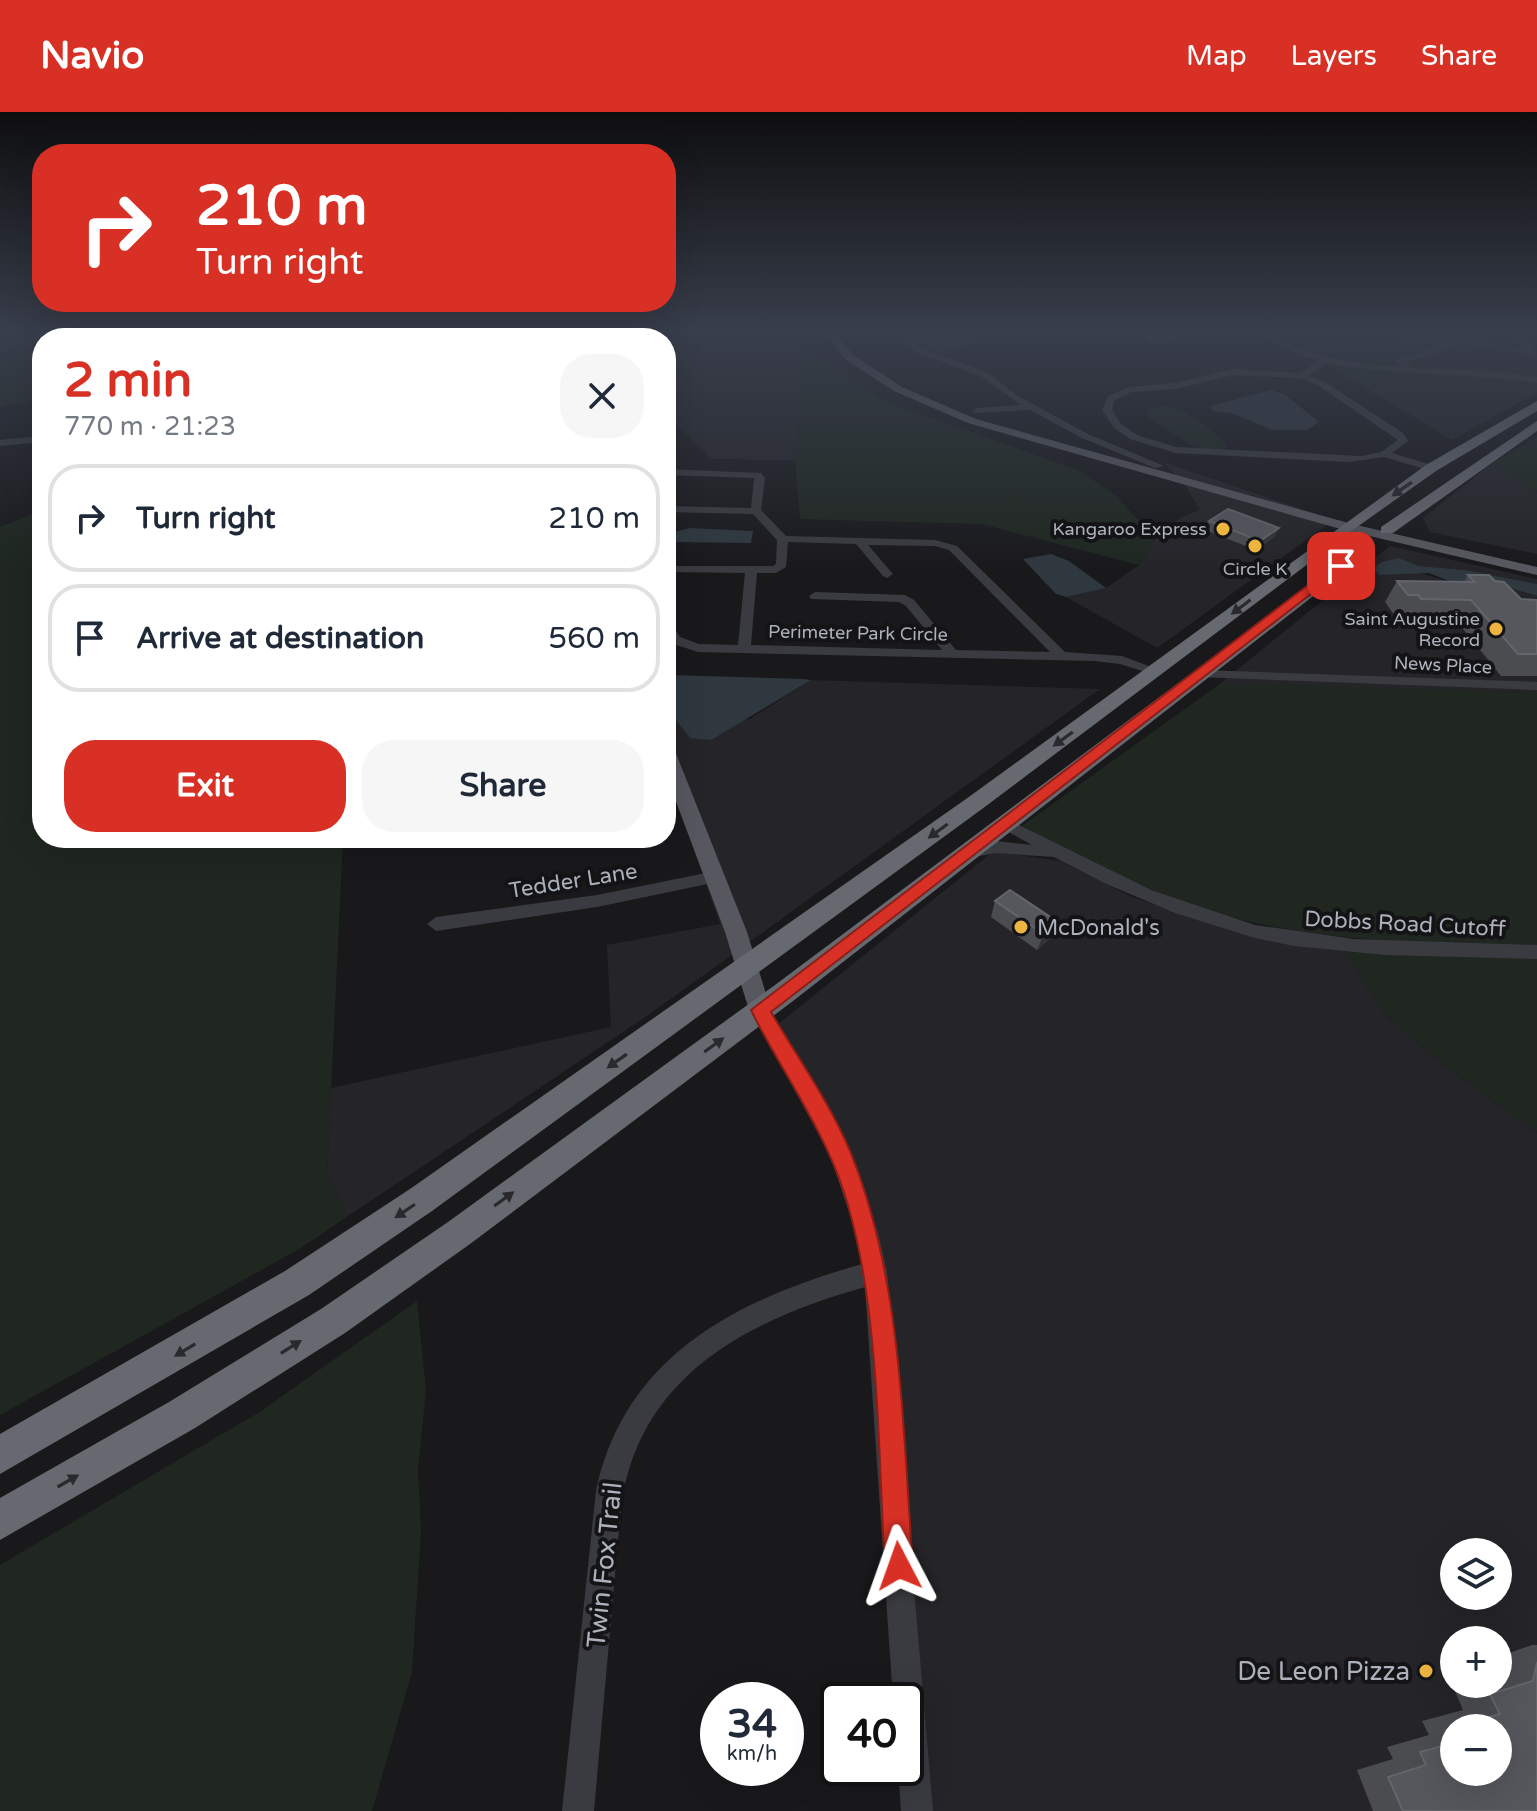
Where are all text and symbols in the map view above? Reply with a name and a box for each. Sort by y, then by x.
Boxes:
text: Navio [40,33,144,79]
text: Map [1186,39,1247,73]
text: Layers [1291,39,1377,73]
text: Share [1421,39,1497,73]
text: 210 m [196,173,367,240]
icon: right [64,176,168,280]
text: Turn right [196,241,363,284]
text: 2 min [64,352,192,410]
button: close [560,354,644,438]
text: 770 m · 21:23 [64,411,236,442]
one-way arrow [1391,481,1412,496]
icon: right [68,496,112,540]
text: Turn right [136,500,276,537]
text: 210 m [548,500,640,537]
place label: Kangaroo Express [1053,518,1207,540]
marker: Kangaroo Express [1214,520,1232,538]
pin [1307,532,1375,600]
marker: Circle K [1246,537,1264,555]
icon: arrive [1319,544,1363,588]
place label: Circle K [1223,558,1287,580]
one-way arrow [1231,599,1251,615]
place label: Saint Augustine Record [1344,608,1480,651]
icon: arrive [68,616,112,660]
text: Arrive at destination [136,620,424,657]
text: 560 m [548,620,640,657]
street label: Perimeter Park Circle [768,620,948,646]
marker: Saint Augustine Record [1487,620,1505,638]
street label: News Place [1393,651,1493,679]
one-way arrow [1053,731,1074,746]
button: Exit [64,740,346,832]
button: Share [362,740,644,832]
one-way arrow [927,823,948,838]
street label: Tedder Lane [507,858,639,904]
street label: Dobbs Road Cutoff [1304,906,1506,942]
place label: McDonald's [1037,915,1160,941]
marker: McDonald's [1012,918,1030,936]
one-way arrow [703,1037,724,1053]
one-way arrow [607,1052,627,1068]
one-way arrow [494,1192,515,1207]
one-way arrow [394,1203,415,1218]
one-way arrow [280,1341,302,1355]
one-way arrow [174,1343,196,1357]
one-way arrow [57,1474,79,1488]
street label: Twin Fox Trail [580,1481,629,1649]
position arrow [857,1524,941,1608]
map controls [1440,1538,1512,1786]
button: layers [1440,1538,1512,1610]
button: + [1440,1626,1512,1698]
place label: De Leon Pizza [1237,1656,1410,1687]
marker: De Leon Pizza [1417,1662,1435,1680]
speed limit sign: 40 [820,1682,924,1786]
text: 34 [727,1700,777,1748]
button: − [1440,1714,1512,1786]
text: km/h [727,1742,777,1766]

